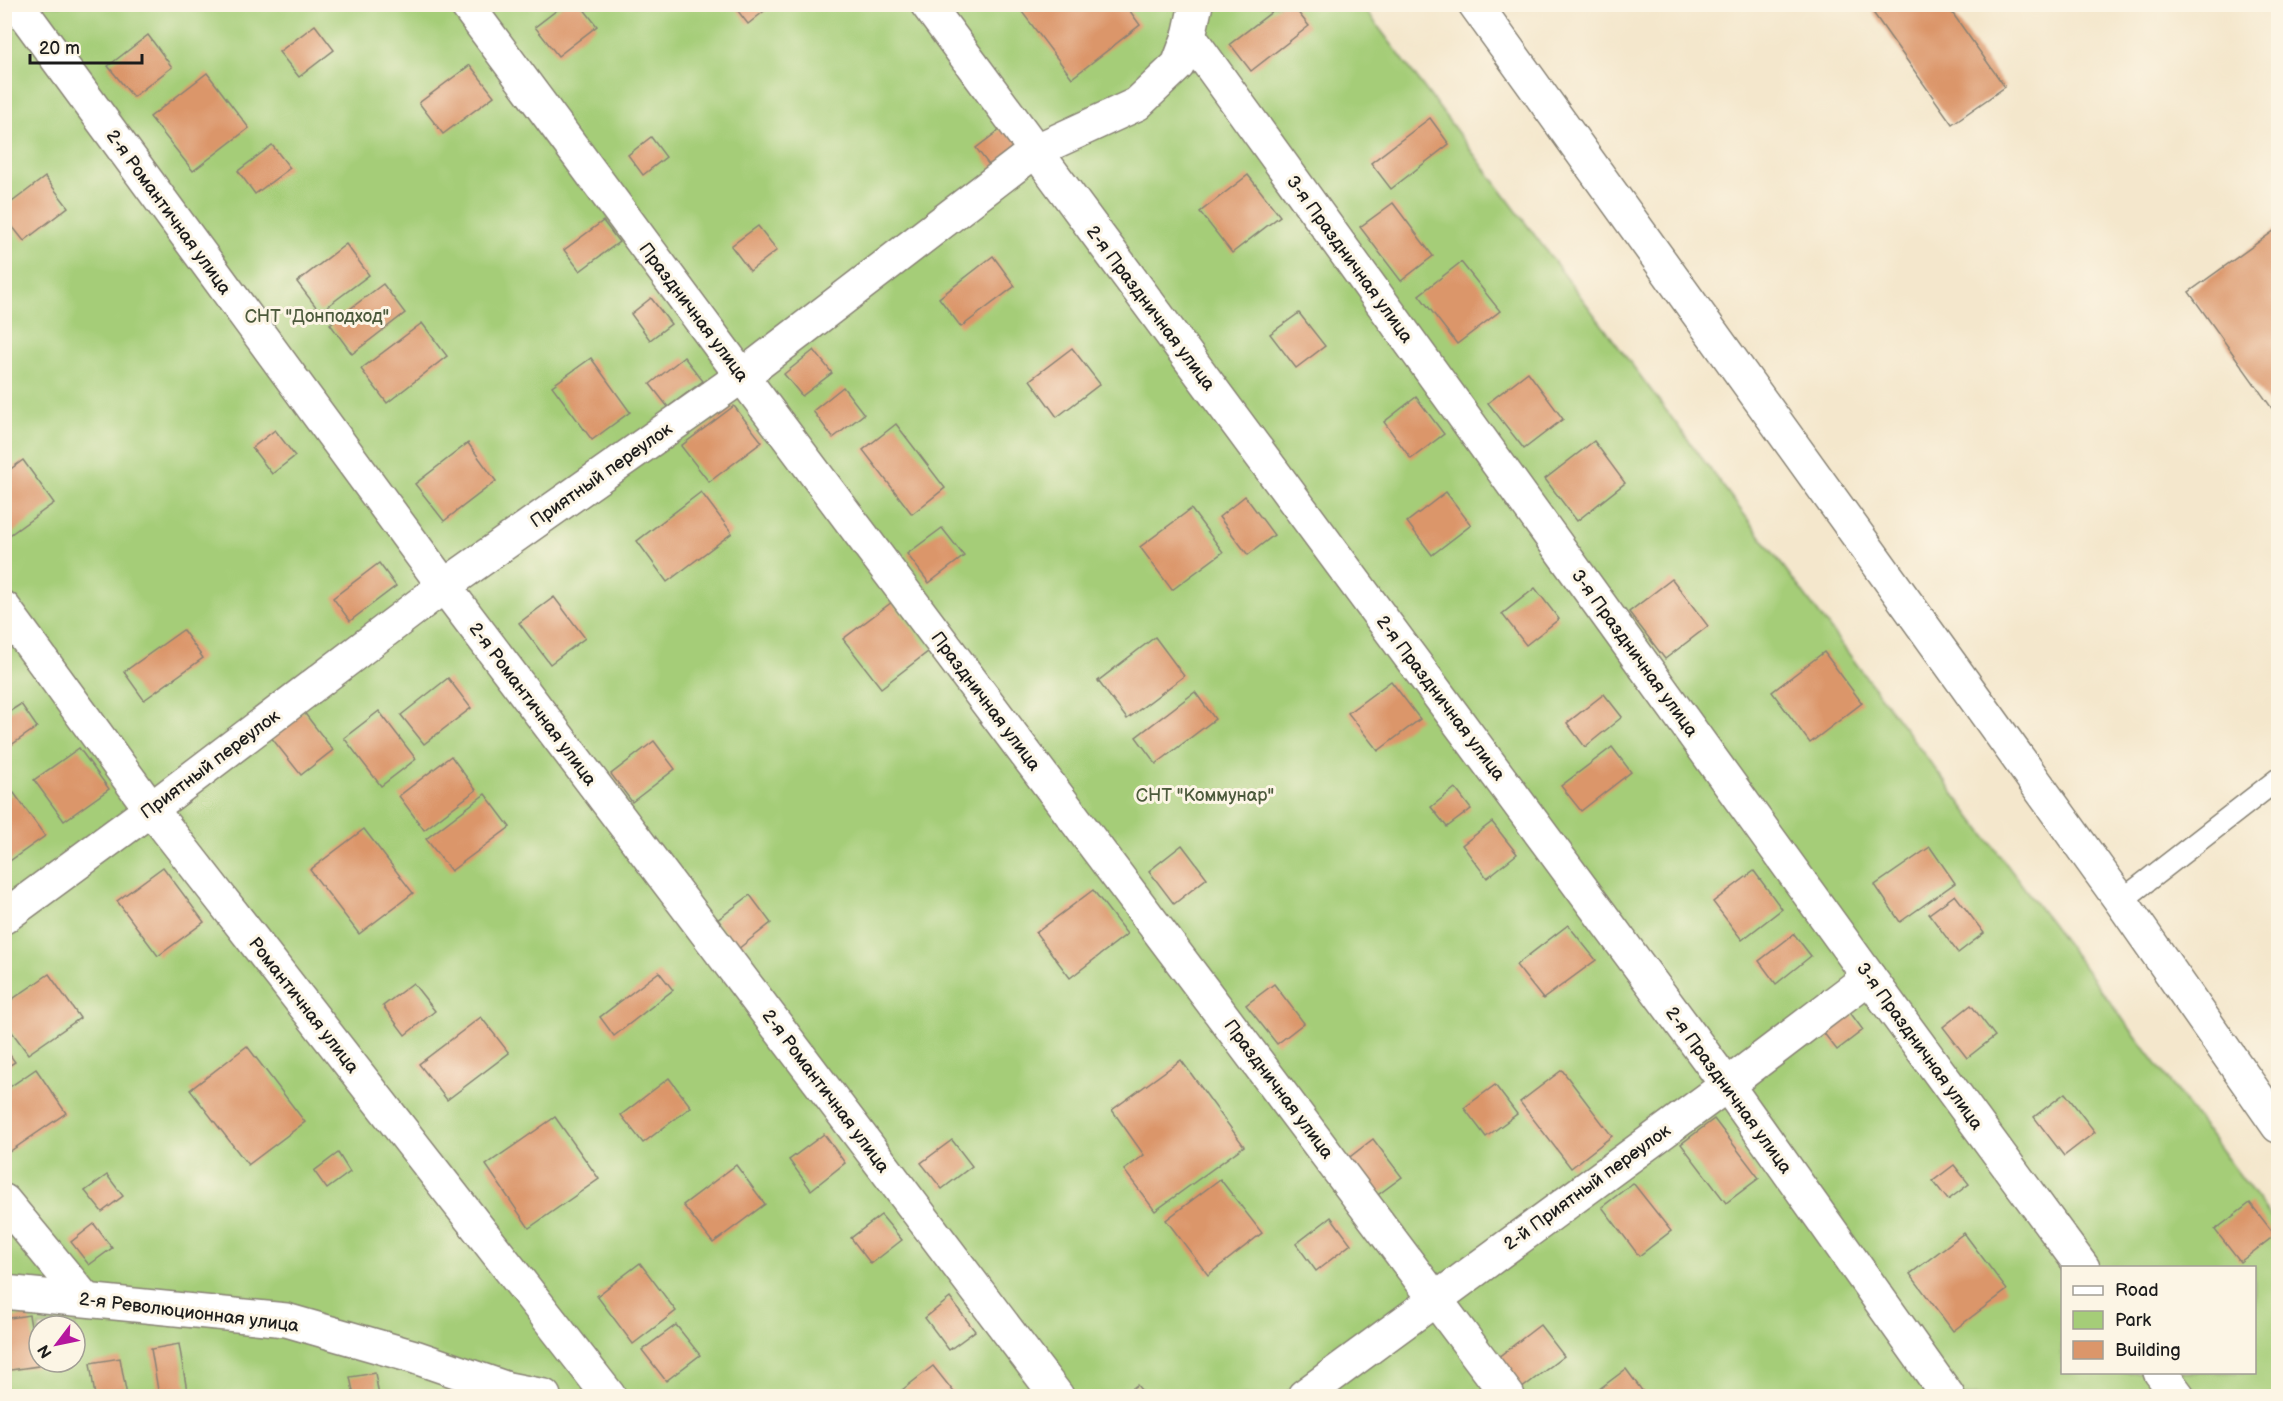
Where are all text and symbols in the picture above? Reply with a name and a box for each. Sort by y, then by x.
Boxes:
scale bar [30,27,142,65]
text: 20 m [39,38,80,59]
street label: 2-я Романтичная улица [102,126,236,299]
street label: 3-я Праздничная улица [1282,172,1417,347]
street label: 2-я Праздничная улица [1082,222,1220,395]
street label: Праздничная улица [634,239,753,386]
park label: СНТ "Донподход" [245,306,389,327]
street label: Приятный переулок [526,418,677,532]
street label: 3-я Праздничная улица [1567,566,1702,741]
street label: 2-я Праздничная улица [1372,612,1510,785]
street label: 2-я Романтичная улица [464,619,601,790]
street label: Праздничная улица [926,628,1045,775]
street label: Приятный переулок [137,705,284,823]
park label: СНТ "Коммунар" [1136,785,1274,806]
street label: Романтичная улица [244,933,363,1078]
street label: 3-я Праздничная улица [1852,959,1987,1134]
street label: 2-я Праздничная улица [1661,1003,1796,1178]
street label: 2-я Романтичная улица [757,1006,894,1177]
street label: Праздничная улица [1219,1016,1338,1163]
street label: 2-й Приятный переулок [1500,1120,1675,1255]
legend [2061,1266,2256,1374]
text: Road [2115,1280,2159,1301]
street label: 2-я Революционная улица [78,1289,300,1336]
text: Park [2115,1310,2151,1331]
north arrow [27,1314,87,1374]
text: Building [2115,1340,2181,1361]
text: N [34,1341,57,1361]

